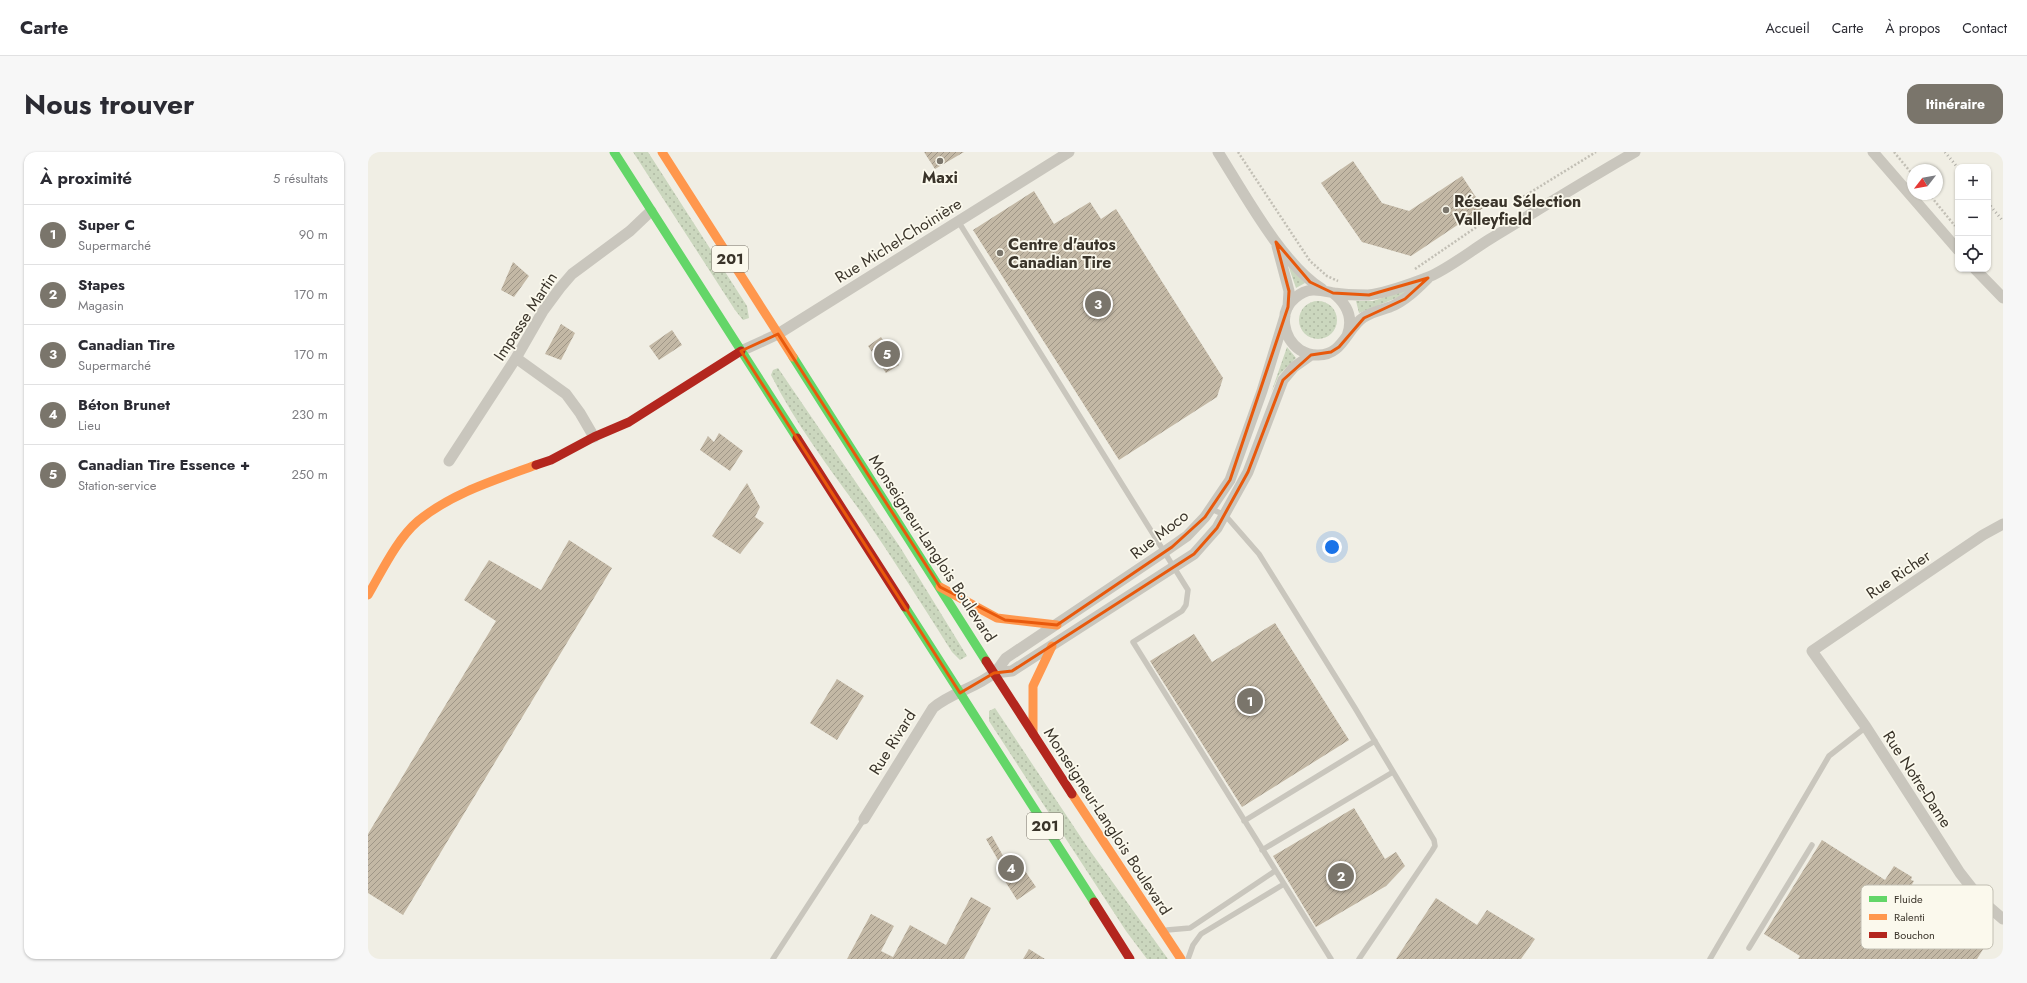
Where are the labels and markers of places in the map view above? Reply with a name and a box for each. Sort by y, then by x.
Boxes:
marker: Maxi [935,156,945,166]
place label: Maxi [922,166,958,189]
place label: Réseau Sélection Valleyfield [1453,190,1581,231]
marker: Réseau Sélection Valleyfield [1441,205,1451,215]
place label: Centre d'autos Canadian Tire [1008,233,1116,274]
marker: Centre d'autos Canadian Tire [995,248,1005,258]
pin: 3 [1085,289,1111,319]
pin: 5 [874,339,900,369]
pin: 1 [1237,686,1263,716]
pin: 4 [998,853,1024,883]
pin: 2 [1328,861,1354,891]

